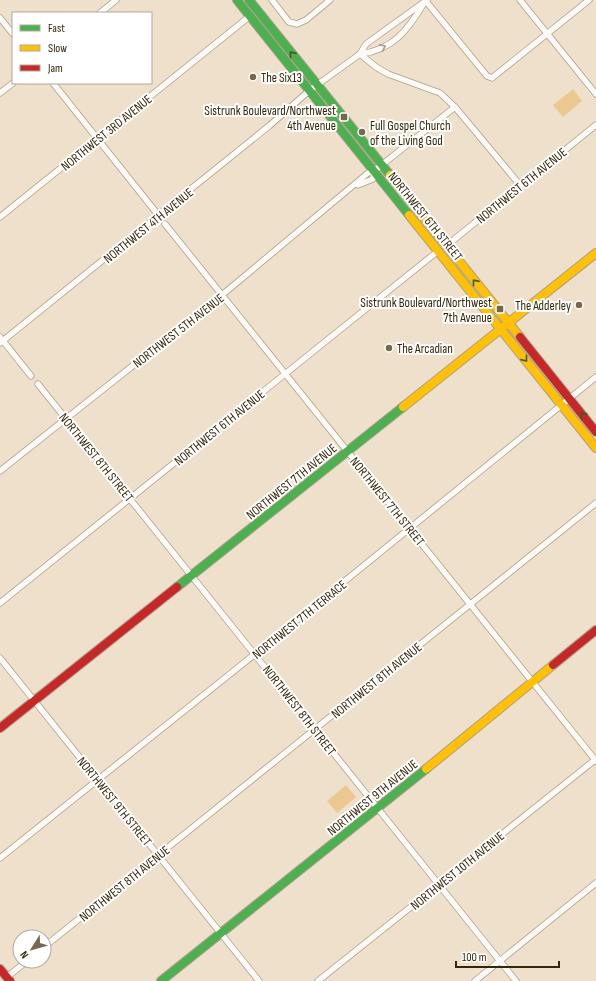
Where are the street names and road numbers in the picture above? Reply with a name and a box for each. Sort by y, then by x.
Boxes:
street label: NORTHWEST 3RD AVENUE [58,91,155,174]
street label: NORTHWEST 6TH AVENUE [473,144,570,227]
street label: NORTHWEST 6TH STREET [385,169,466,264]
street label: NORTHWEST 4TH AVENUE [100,185,197,267]
street label: NORTHWEST 5TH AVENUE [130,290,227,371]
street label: NORTHWEST 6TH AVENUE [171,386,268,469]
street label: NORTHWEST 8TH STREET [55,410,137,505]
street label: NORTHWEST 7TH AVENUE [243,440,340,523]
street label: NORTHWEST 7TH STREET [347,454,428,549]
street label: NORTHWEST 7TH TERRACE [249,577,350,663]
street label: NORTHWEST 8TH AVENUE [328,639,425,722]
street label: NORTHWEST 8TH STREET [259,662,339,759]
street label: NORTHWEST 9TH STREET [73,754,155,849]
street label: NORTHWEST 9TH AVENUE [324,756,421,839]
street label: NORTHWEST 10TH AVENUE [407,828,508,914]
street label: NORTHWEST 8TH AVENUE [76,842,173,925]

